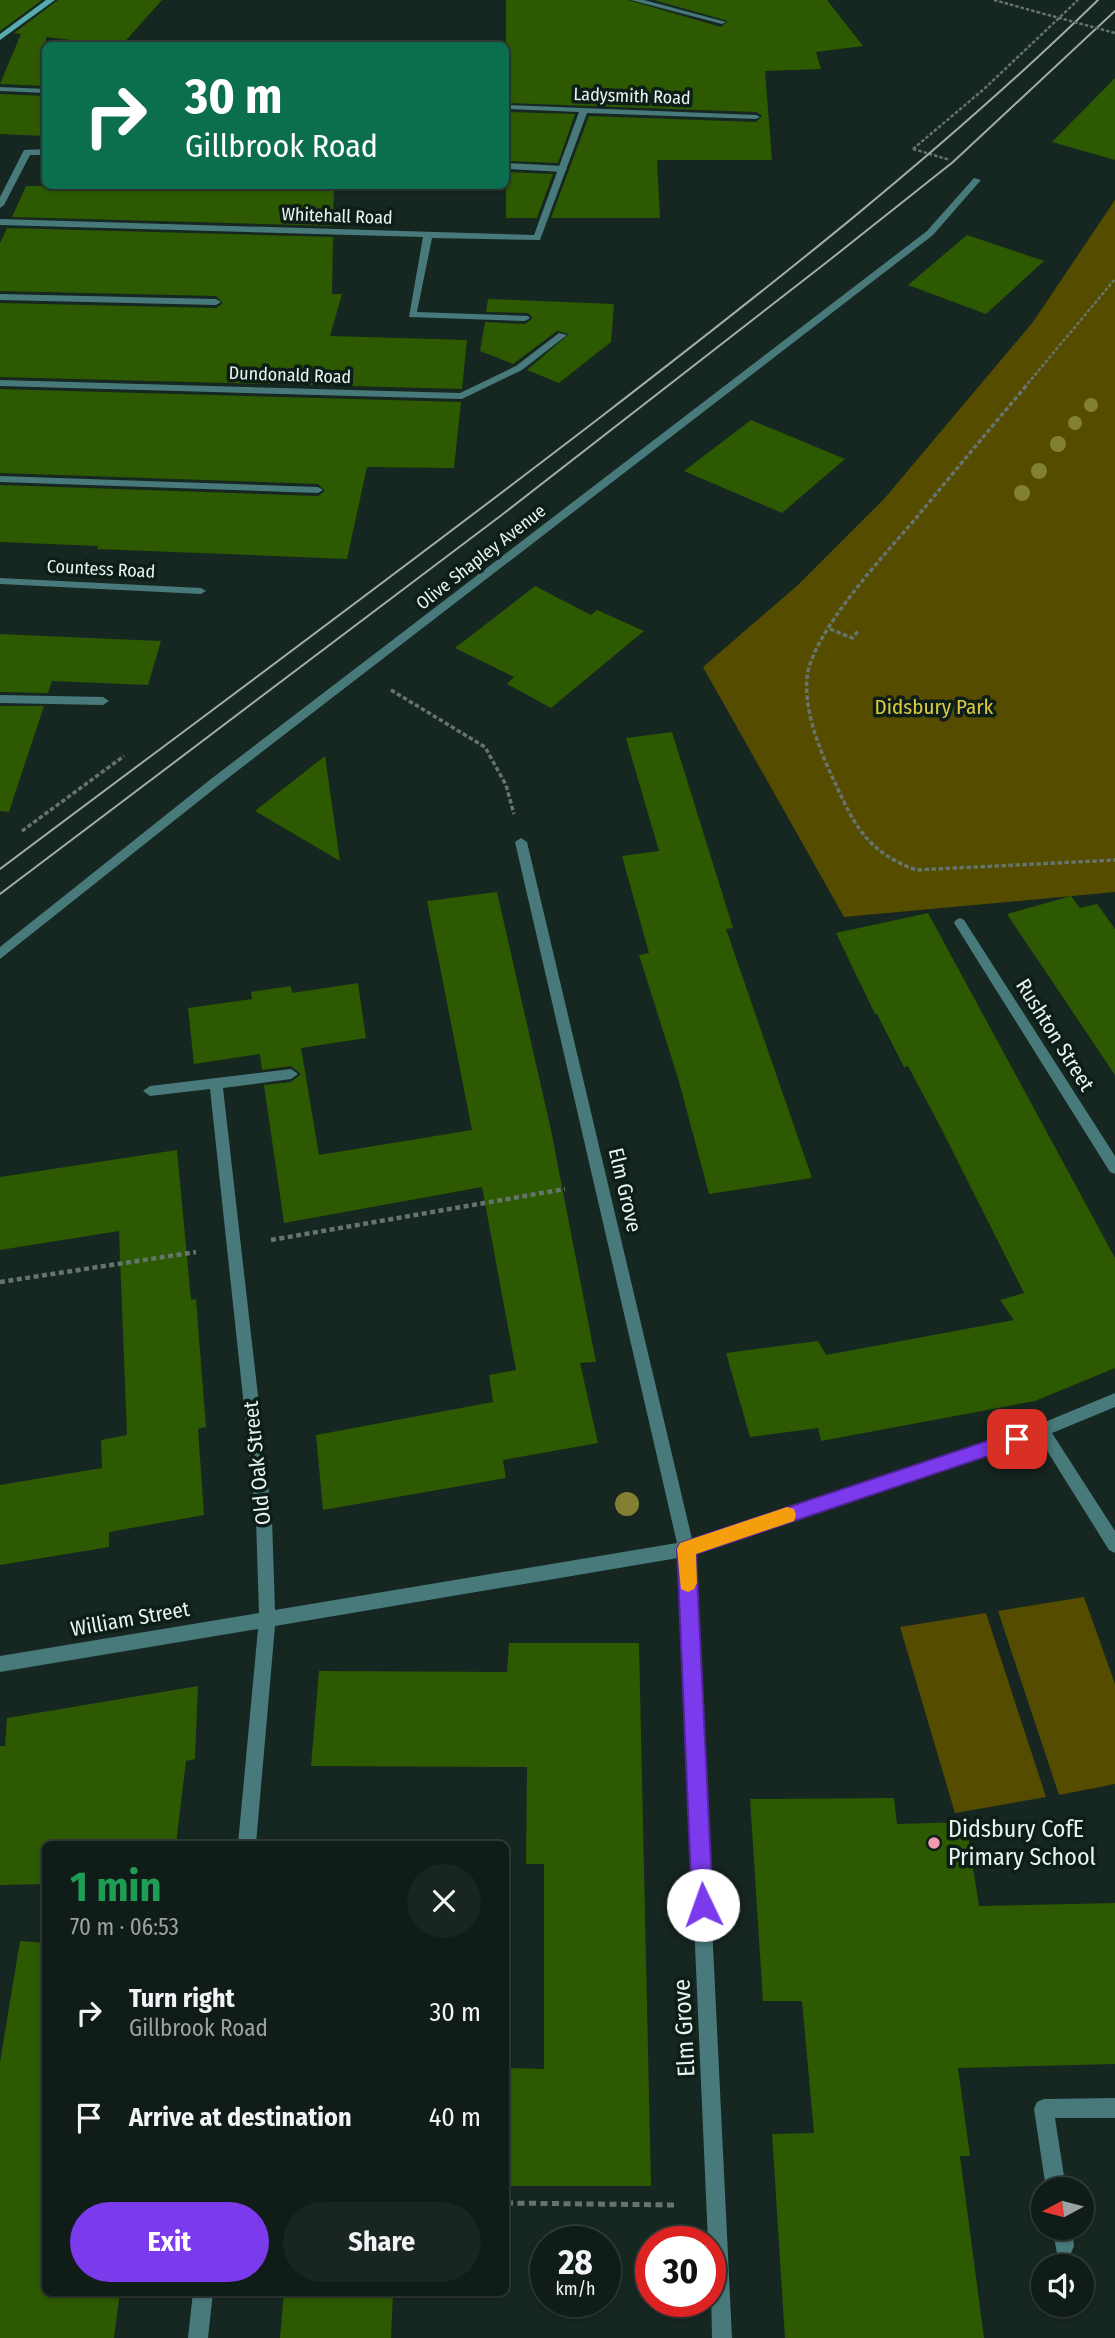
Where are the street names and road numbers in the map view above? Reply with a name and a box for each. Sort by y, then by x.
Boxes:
street label: Ladysmith Road [573,83,691,109]
street label: Whitehall Road [281,203,393,229]
street label: Dundonald Road [228,362,352,388]
street label: Olive Shapley Avenue [412,500,550,614]
street label: Countess Road [46,555,156,583]
street label: Rushton Street [1010,974,1100,1096]
street label: Elm Grove [603,1145,647,1235]
street label: Old Oak Street [238,1400,276,1526]
street label: William Street [68,1596,192,1642]
street label: Elm Grove [667,1978,701,2078]

